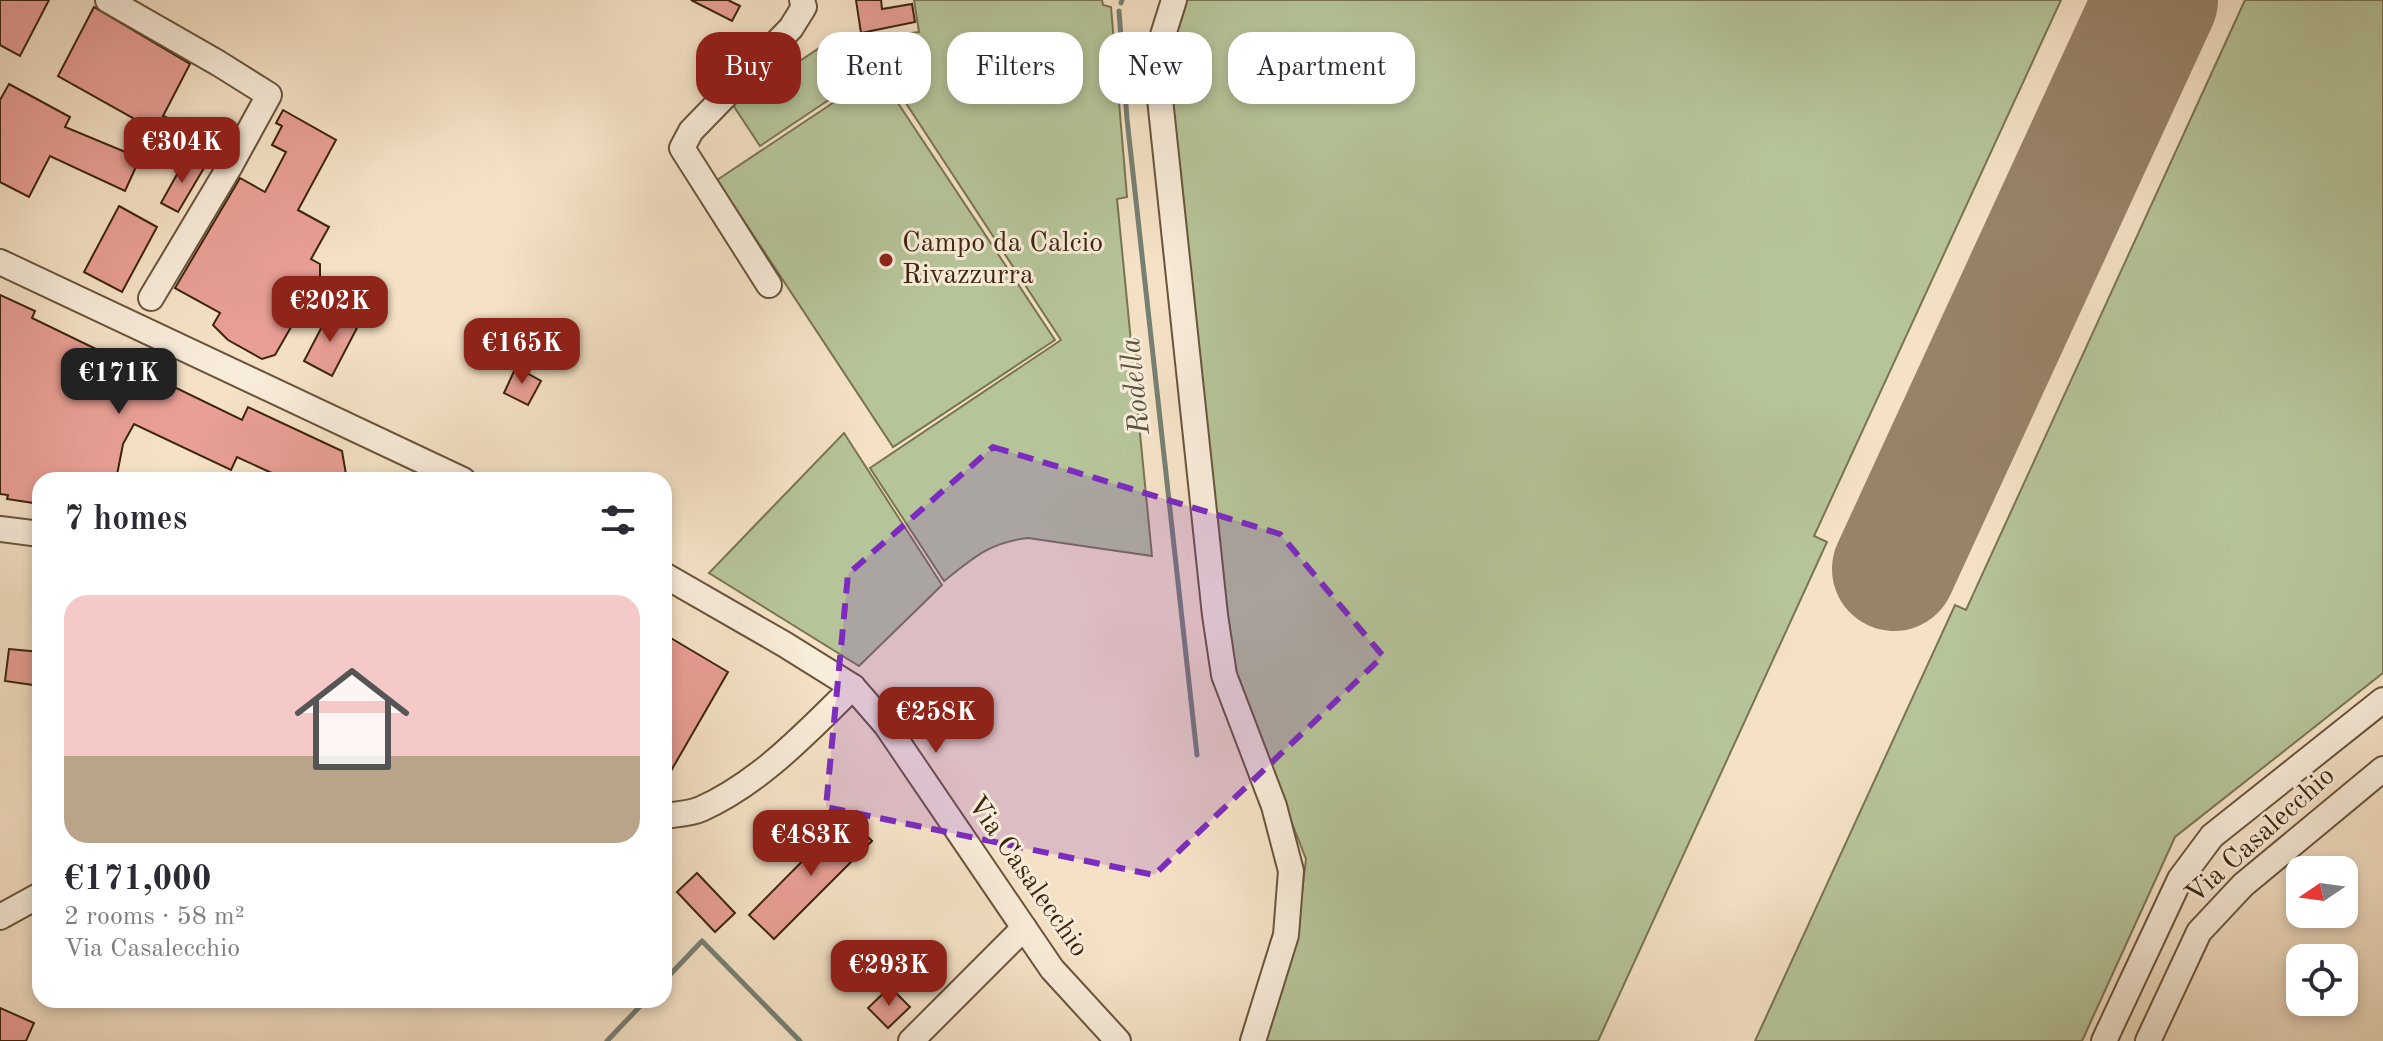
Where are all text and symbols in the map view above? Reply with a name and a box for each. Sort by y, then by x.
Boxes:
chip: Buy [696,32,801,104]
chip: Rent [817,32,931,104]
chip: Filters [947,32,1083,104]
chip: New [1099,32,1212,104]
chip: Apartment [1228,32,1415,104]
pin: €304K [126,117,238,185]
text: €304K [142,130,222,156]
place label: Campo da Calcio Rivazzurra [902,230,1103,290]
marker: Campo da Calcio Rivazzurra [877,251,895,269]
pin: €202K [274,276,386,344]
text: €202K [290,289,370,315]
pin: €165K [466,318,578,386]
text: €165K [482,331,562,357]
water label: Rodella [1116,336,1156,437]
pin: €171K [63,348,175,416]
text: €171K [79,361,159,387]
icon: filters [596,498,640,542]
text: 7 homes [64,503,187,537]
icon: home [280,647,424,791]
pin: €258K [880,687,992,755]
text: €258K [896,700,976,726]
street label: Via Casalecchio [2181,762,2341,910]
street label: Via Casalecchio [961,791,1093,963]
pin: €483K [755,810,867,878]
text: €483K [771,823,851,849]
north arrow [2286,856,2358,928]
map controls [2286,856,2358,1016]
text: €171,000 [64,863,212,897]
text: 2 rooms · 58 m² [64,904,245,930]
text: Via Casalecchio [64,936,240,962]
pin: €293K [833,940,945,1008]
button: locate [2286,944,2358,1016]
text: €293K [849,953,929,979]

